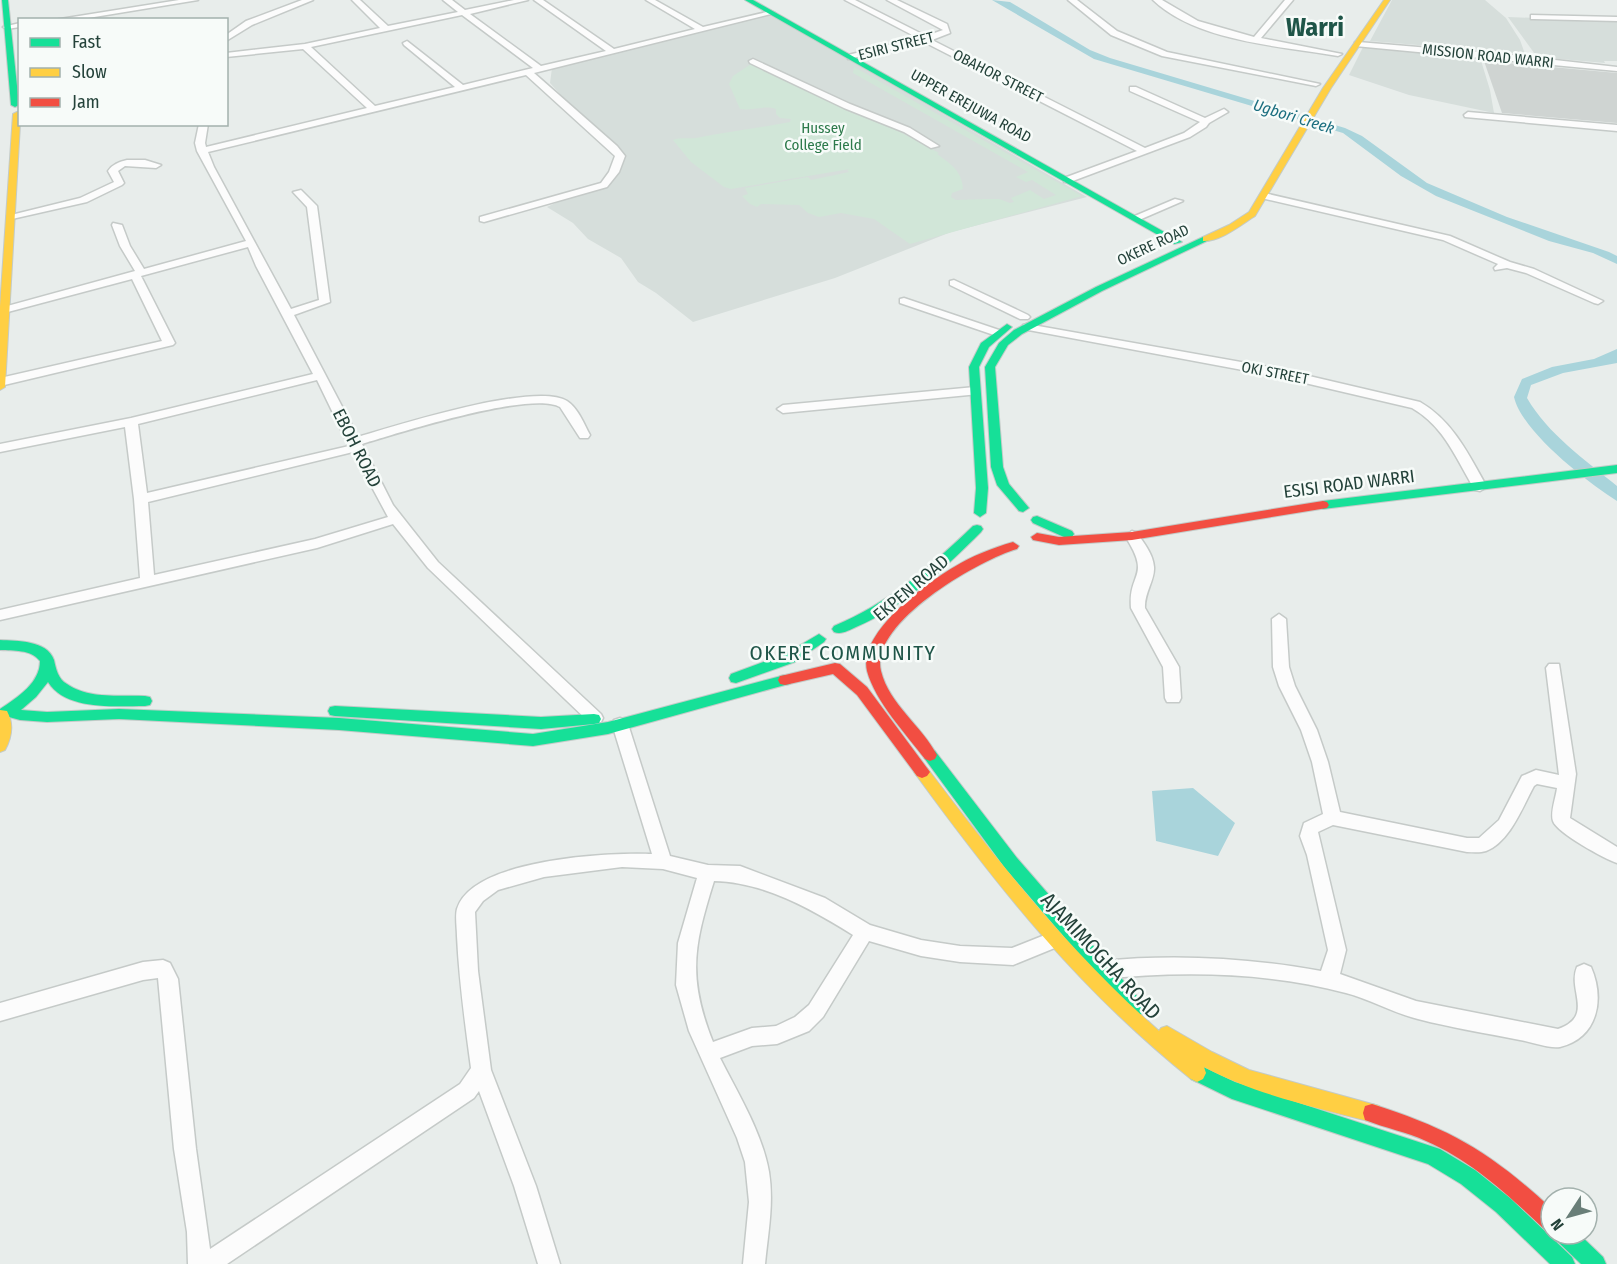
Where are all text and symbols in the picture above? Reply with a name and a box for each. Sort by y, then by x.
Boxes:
district label: Warri [1286,12,1344,43]
legend [18,18,228,126]
street label: ESIRI STREET [856,28,936,64]
text: Fast [72,31,101,53]
street label: MISSION ROAD WARRI [1421,40,1555,72]
street label: OBAHOR STREET [950,46,1046,106]
text: Slow [72,61,107,83]
street label: UPPER EREJUWA ROAD [908,65,1034,147]
text: Jam [72,91,100,113]
water label: Ugbori Creek [1251,95,1337,138]
park label: Hussey College Field [784,119,862,154]
street label: OKERE ROAD [1114,221,1192,269]
street label: OKI STREET [1240,358,1310,388]
street label: EBOH ROAD [328,405,386,491]
street label: ESISI ROAD WARRI [1282,465,1416,503]
street label: EKPEN ROAD [869,550,953,626]
district label: OKERE COMMUNITY [750,640,936,666]
street label: AJAMIMOGHA ROAD [1035,887,1167,1025]
north arrow [1539,1186,1599,1246]
text: N [1547,1215,1568,1234]

